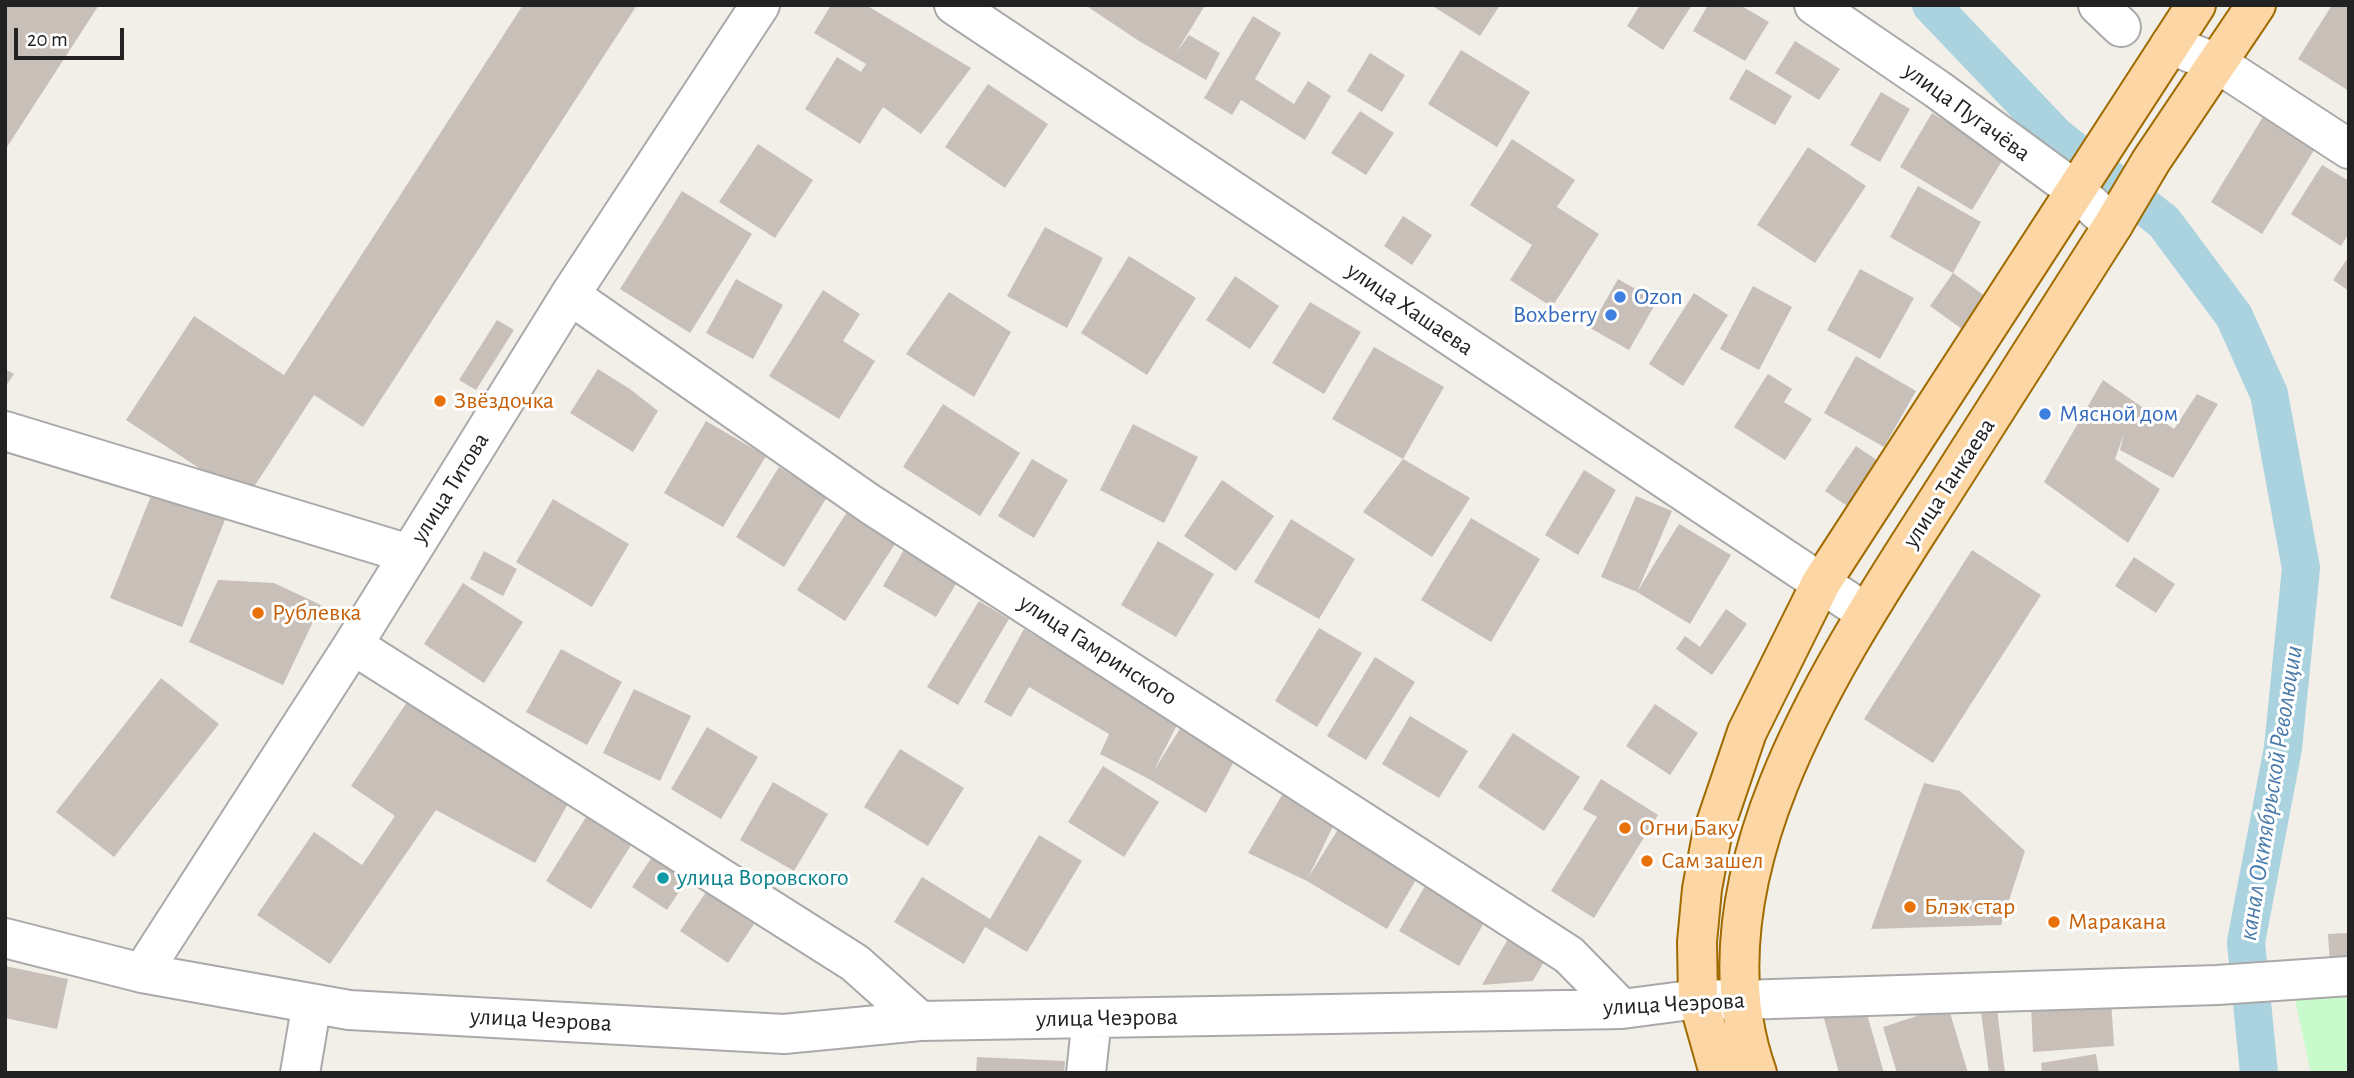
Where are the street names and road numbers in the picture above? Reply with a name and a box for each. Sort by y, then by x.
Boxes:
street label: улица Пугачёва [1898,56,2036,168]
street label: улица Хашаева [1341,256,1479,362]
street label: улица Танкаева [1896,413,2002,553]
street label: улица Титова [405,427,495,549]
street label: улица Гамринского [1013,588,1183,712]
street label: улица Чеэрова [1602,986,1746,1022]
street label: улица Чеэрова [469,1002,613,1038]
street label: улица Чеэрова [1036,1002,1178,1034]

